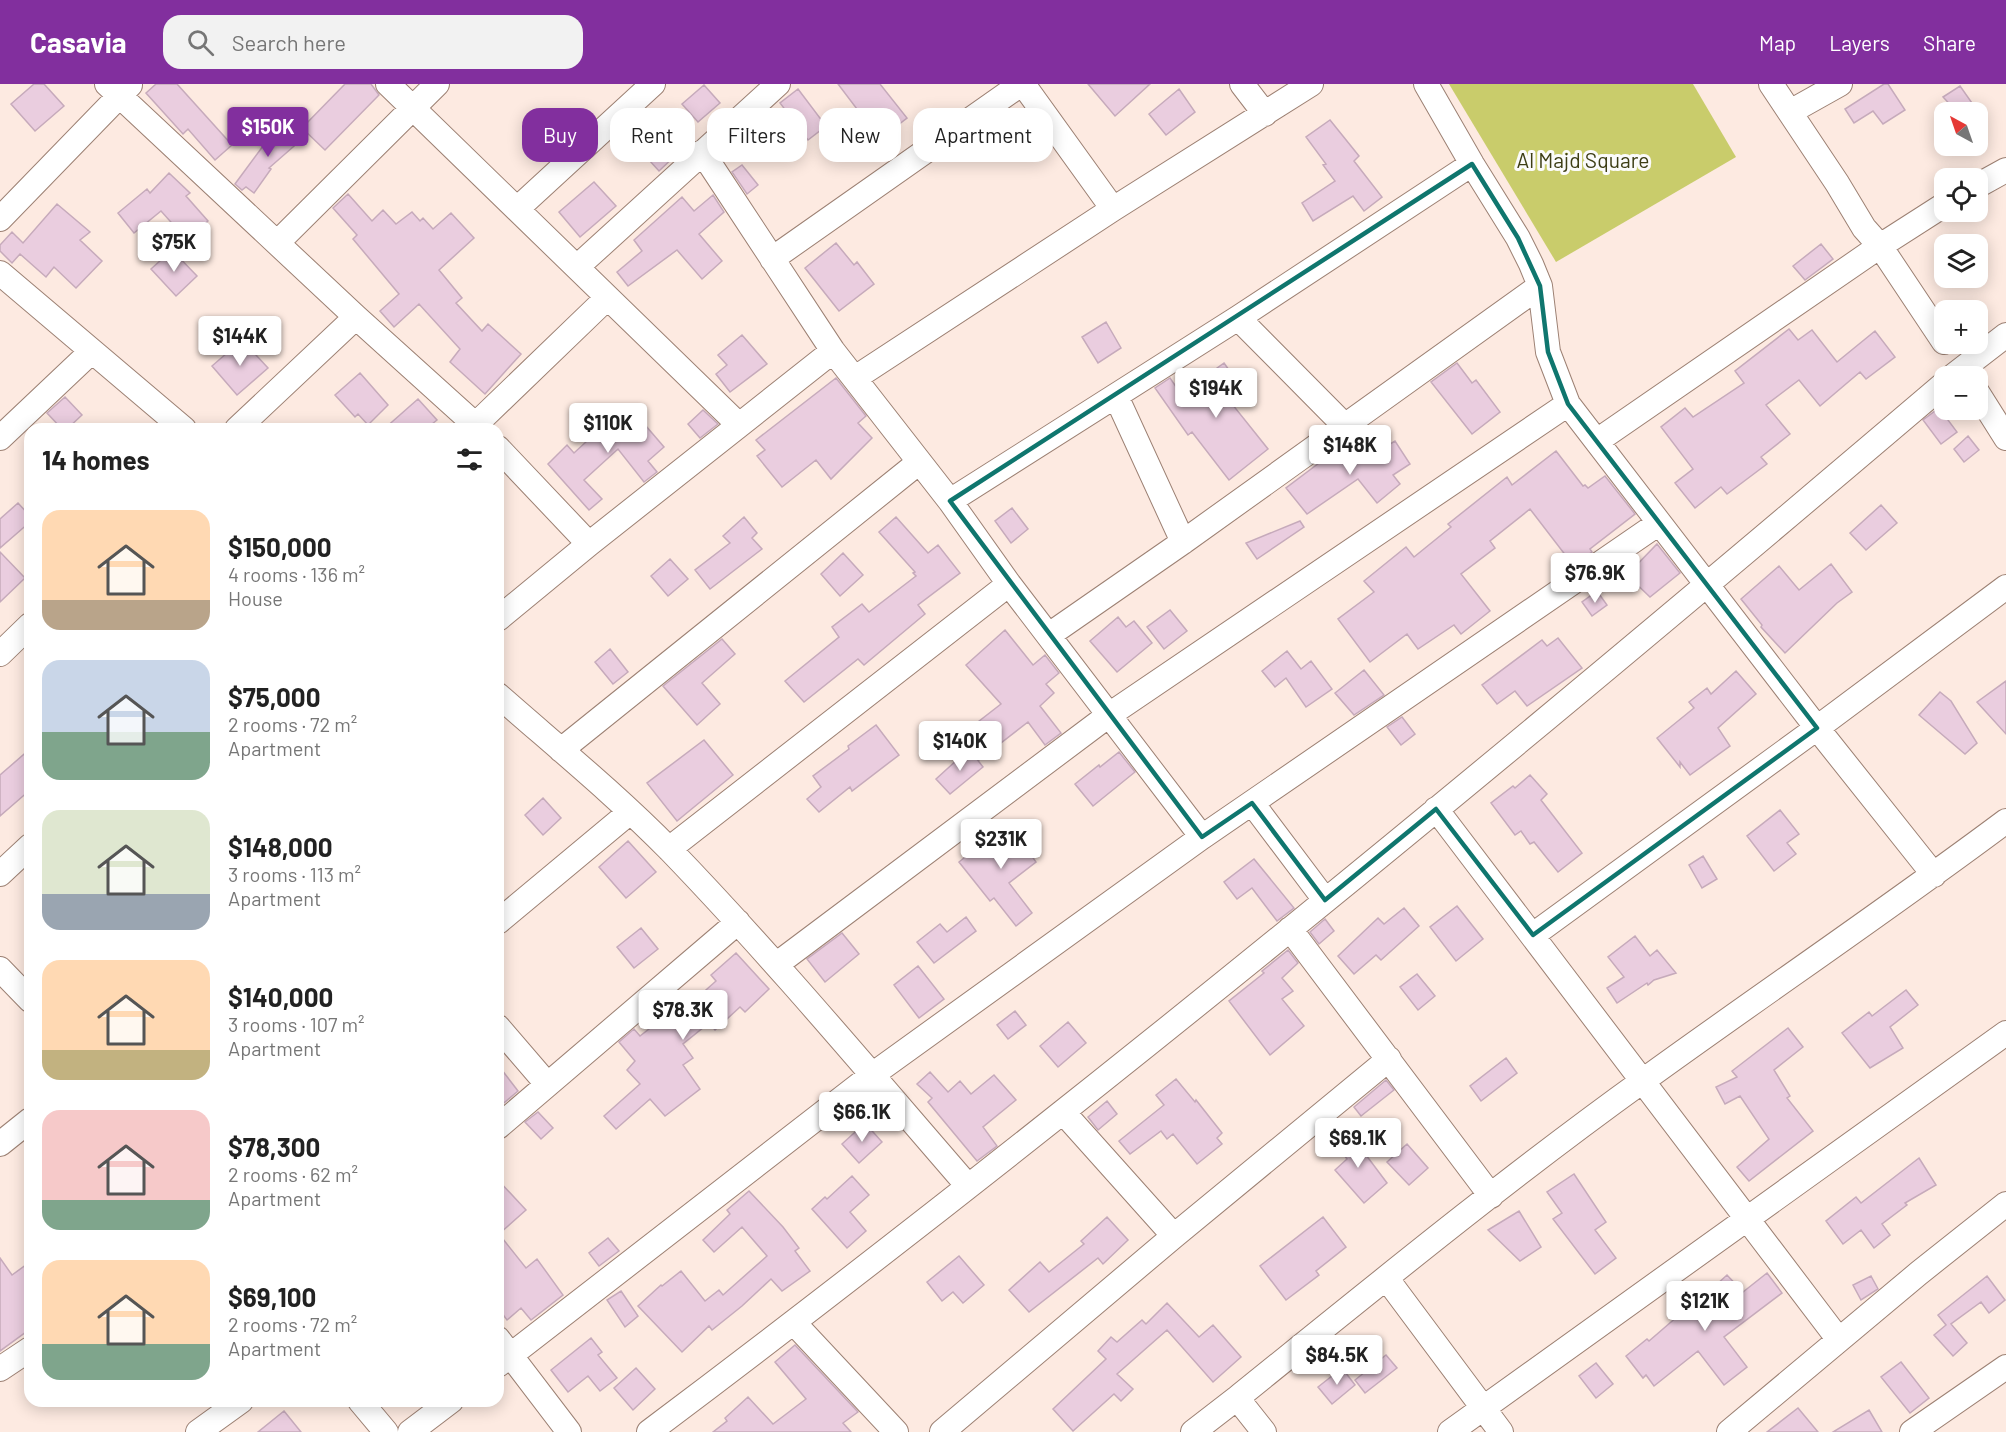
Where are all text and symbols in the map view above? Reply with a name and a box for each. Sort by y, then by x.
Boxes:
search box [163,15,583,69]
text: Casavia [30,25,127,59]
icon: search [184,26,217,59]
text: Search here [232,29,346,55]
text: Map [1759,30,1796,55]
text: Layers [1829,30,1890,55]
text: Share [1923,30,1976,55]
north arrow [1934,102,1988,156]
map controls [1934,102,1988,420]
pin: $150K [226,107,310,158]
chip: Buy [522,108,598,162]
chip: Rent [610,108,695,162]
chip: Filters [707,108,807,162]
chip: New [819,108,901,162]
chip: Apartment [913,108,1053,162]
text: $150K [241,114,295,138]
park label: Al Majd Square [1517,147,1649,172]
button: locate [1934,168,1988,222]
pin: $75K [138,222,210,273]
text: $75K [152,229,196,253]
button: layers [1934,234,1988,288]
button: + [1934,300,1988,354]
pin: $144K [198,316,282,367]
text: $144K [212,323,268,347]
button: − [1934,366,1988,420]
pin: $194K [1174,368,1258,419]
text: $194K [1189,375,1243,399]
pin: $110K [566,403,650,454]
text: $110K [583,410,633,434]
pin: $148K [1308,425,1392,476]
text: $148K [1323,432,1377,456]
icon: filters [453,443,486,476]
text: 14 homes [42,444,149,475]
text: $150,000 [228,531,332,562]
icon: home [90,534,162,606]
pin: $76.9K [1546,553,1644,604]
text: $76.9K [1565,560,1625,584]
text: 4 rooms · 136 m² [228,562,365,586]
text: House [228,586,283,610]
text: $75,000 [228,681,320,712]
icon: home [90,684,162,756]
text: 2 rooms · 72 m² [228,712,357,736]
pin: $140K [918,721,1002,772]
text: $140K [933,728,987,752]
text: Apartment [228,736,321,760]
pin: $231K [959,819,1043,870]
text: $231K [975,826,1027,850]
text: $148,000 [228,831,333,862]
icon: home [90,834,162,906]
text: 3 rooms · 113 m² [228,862,361,886]
text: Apartment [228,886,321,910]
text: $140,000 [228,981,333,1012]
icon: home [90,984,162,1056]
pin: $78.3K [634,990,732,1041]
text: $78.3K [653,997,713,1021]
text: 3 rooms · 107 m² [228,1012,364,1036]
text: Apartment [228,1036,321,1060]
pin: $66.1K [813,1092,911,1143]
text: $66.1K [833,1099,891,1123]
pin: $69.1K [1309,1118,1407,1169]
text: $69.1K [1329,1125,1387,1149]
text: $78,300 [228,1131,320,1162]
icon: home [90,1134,162,1206]
text: 2 rooms · 62 m² [228,1162,358,1186]
text: Apartment [228,1186,321,1210]
text: $69,100 [228,1281,316,1312]
pin: $121K [1663,1281,1747,1332]
icon: home [90,1284,162,1356]
text: $121K [1680,1288,1730,1312]
text: 2 rooms · 72 m² [228,1312,357,1336]
pin: $84.5K [1288,1335,1386,1386]
text: Apartment [228,1336,321,1360]
text: $84.5K [1305,1342,1369,1366]

